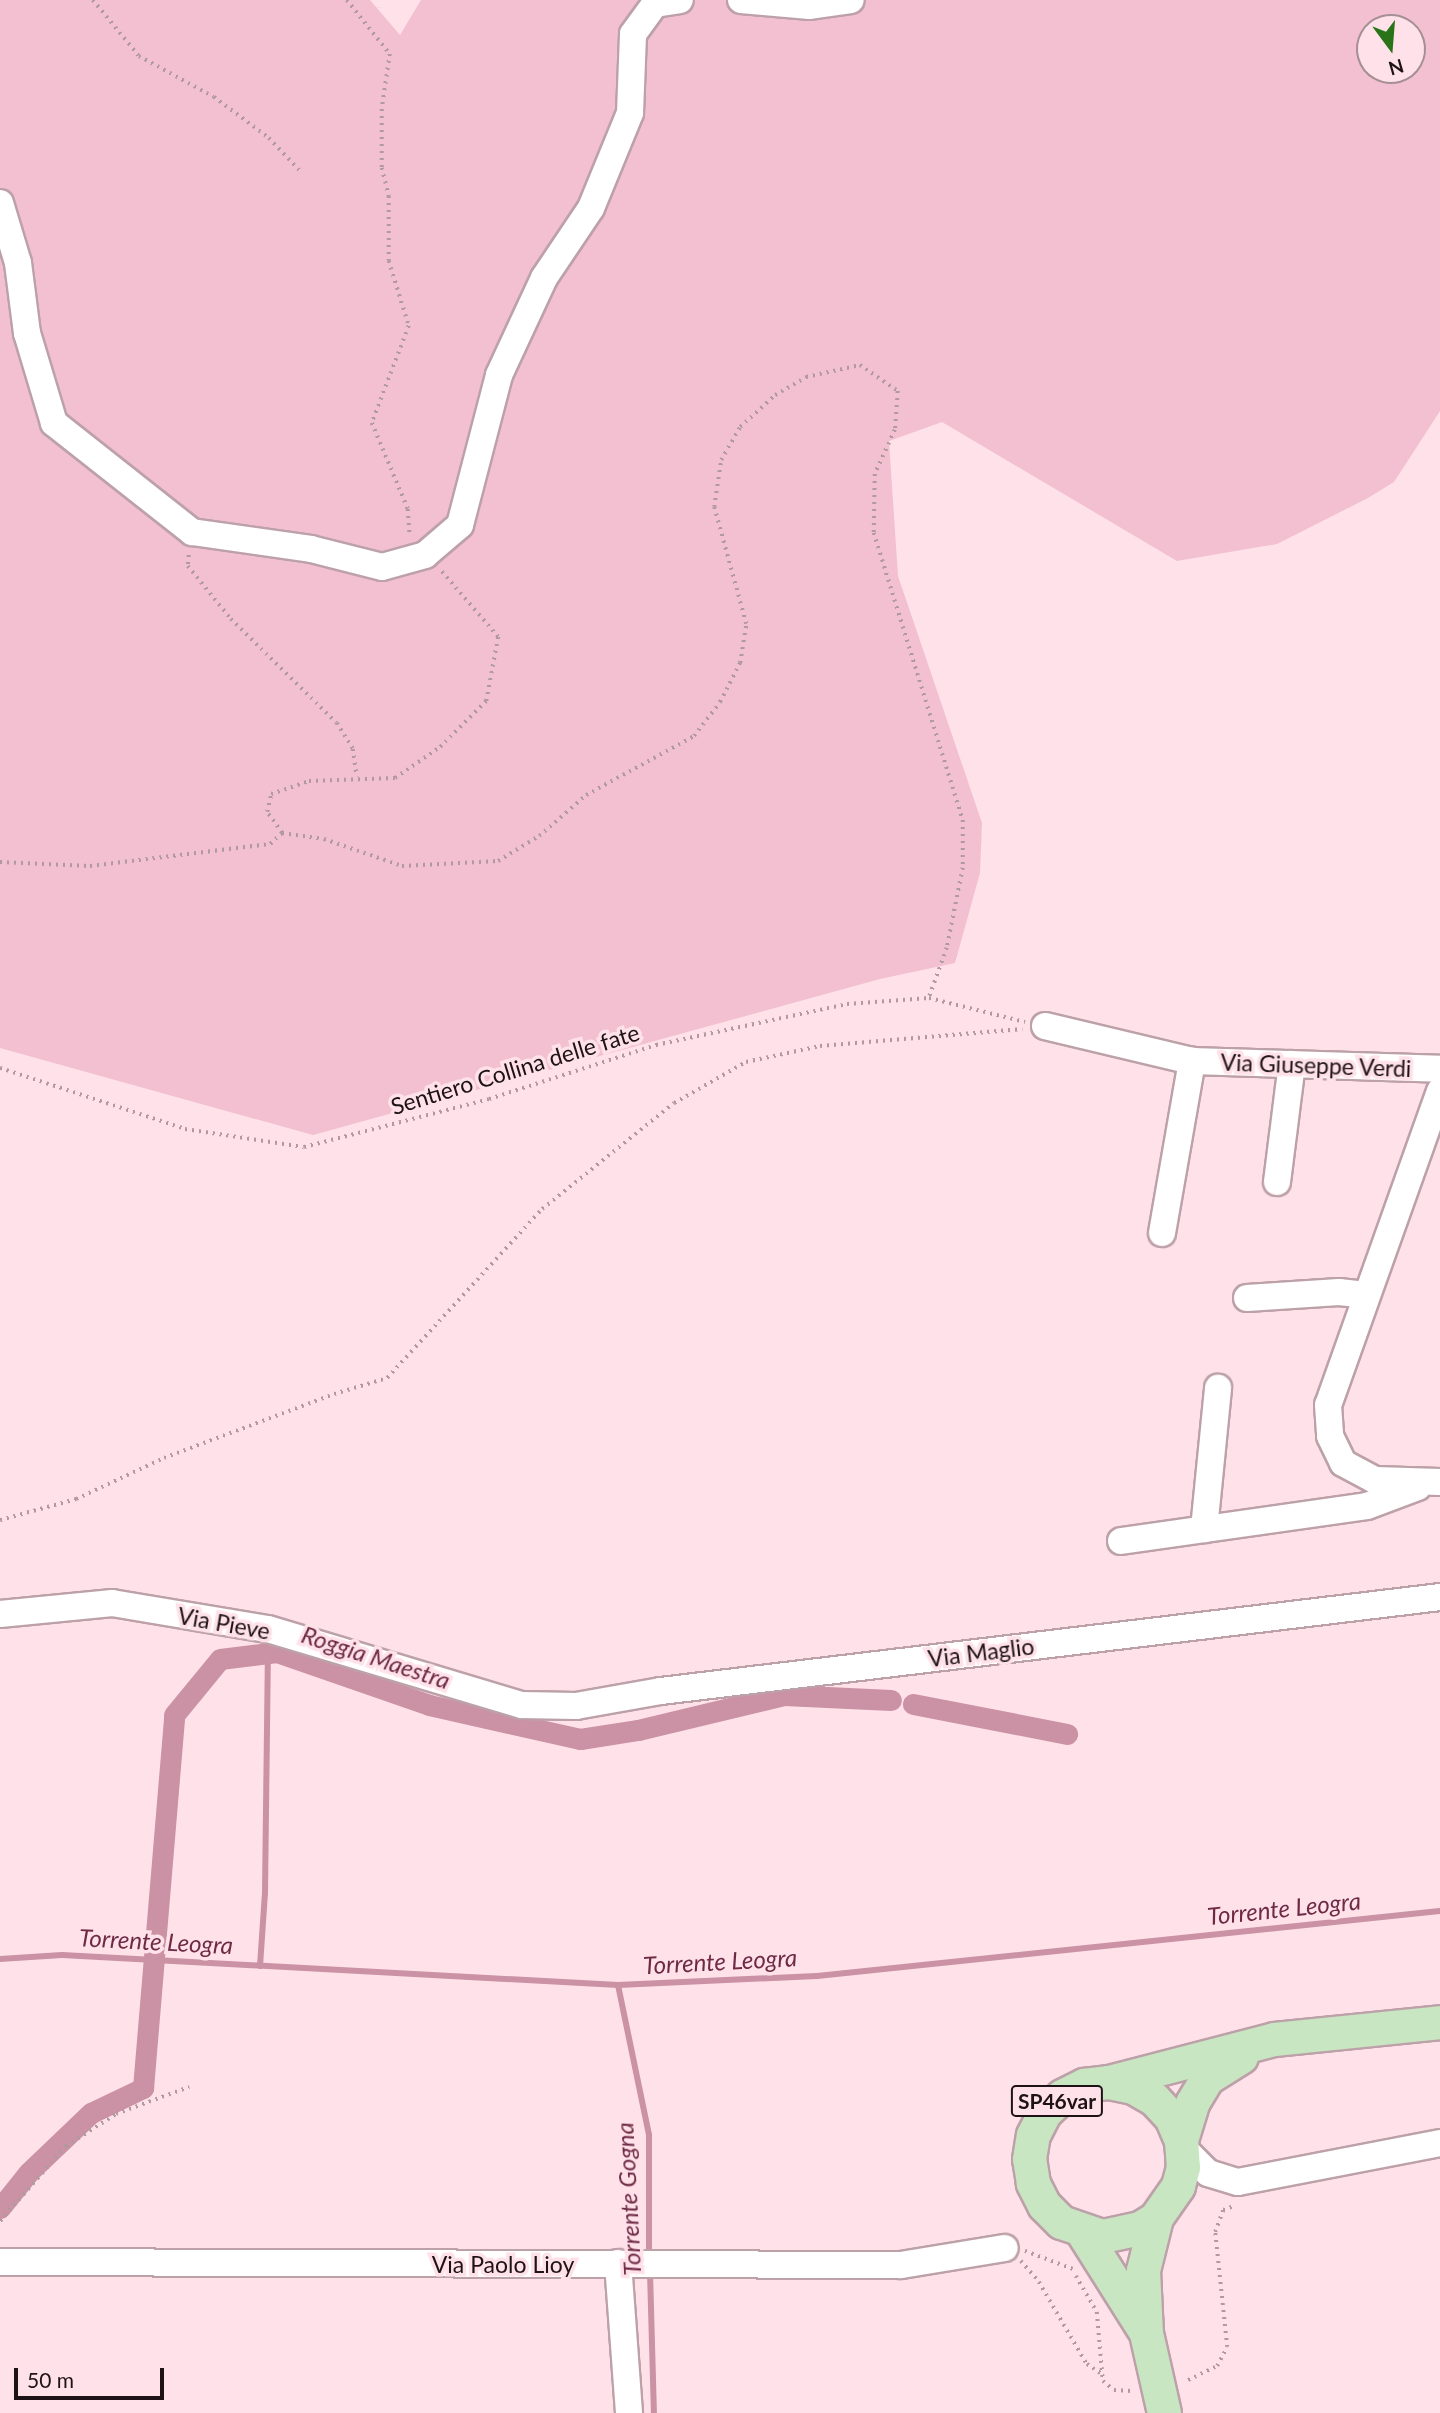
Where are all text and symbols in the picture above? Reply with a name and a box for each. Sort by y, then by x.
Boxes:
north arrow [1356,14,1426,84]
text: N [1386,55,1407,81]
street label: Sentiero Collina delle fate [387,1018,643,1120]
street label: Via Giuseppe Verdi [1220,1048,1412,1082]
street label: Via Pieve [176,1601,272,1645]
water label: Roggia Maestra [298,1619,454,1695]
street label: Via Maglio [926,1632,1036,1672]
water label: Torrente Leogra [1206,1886,1362,1930]
water label: Torrente Leogra [78,1923,234,1959]
water label: Torrente Leogra [642,1943,798,1979]
road number: SP46var [1010,2084,1104,2118]
water label: Torrente Gogna [610,2122,646,2276]
street label: Via Paolo Lioy [432,2250,574,2278]
scale bar [18,2354,168,2398]
text: 50 m [27,2367,74,2392]

